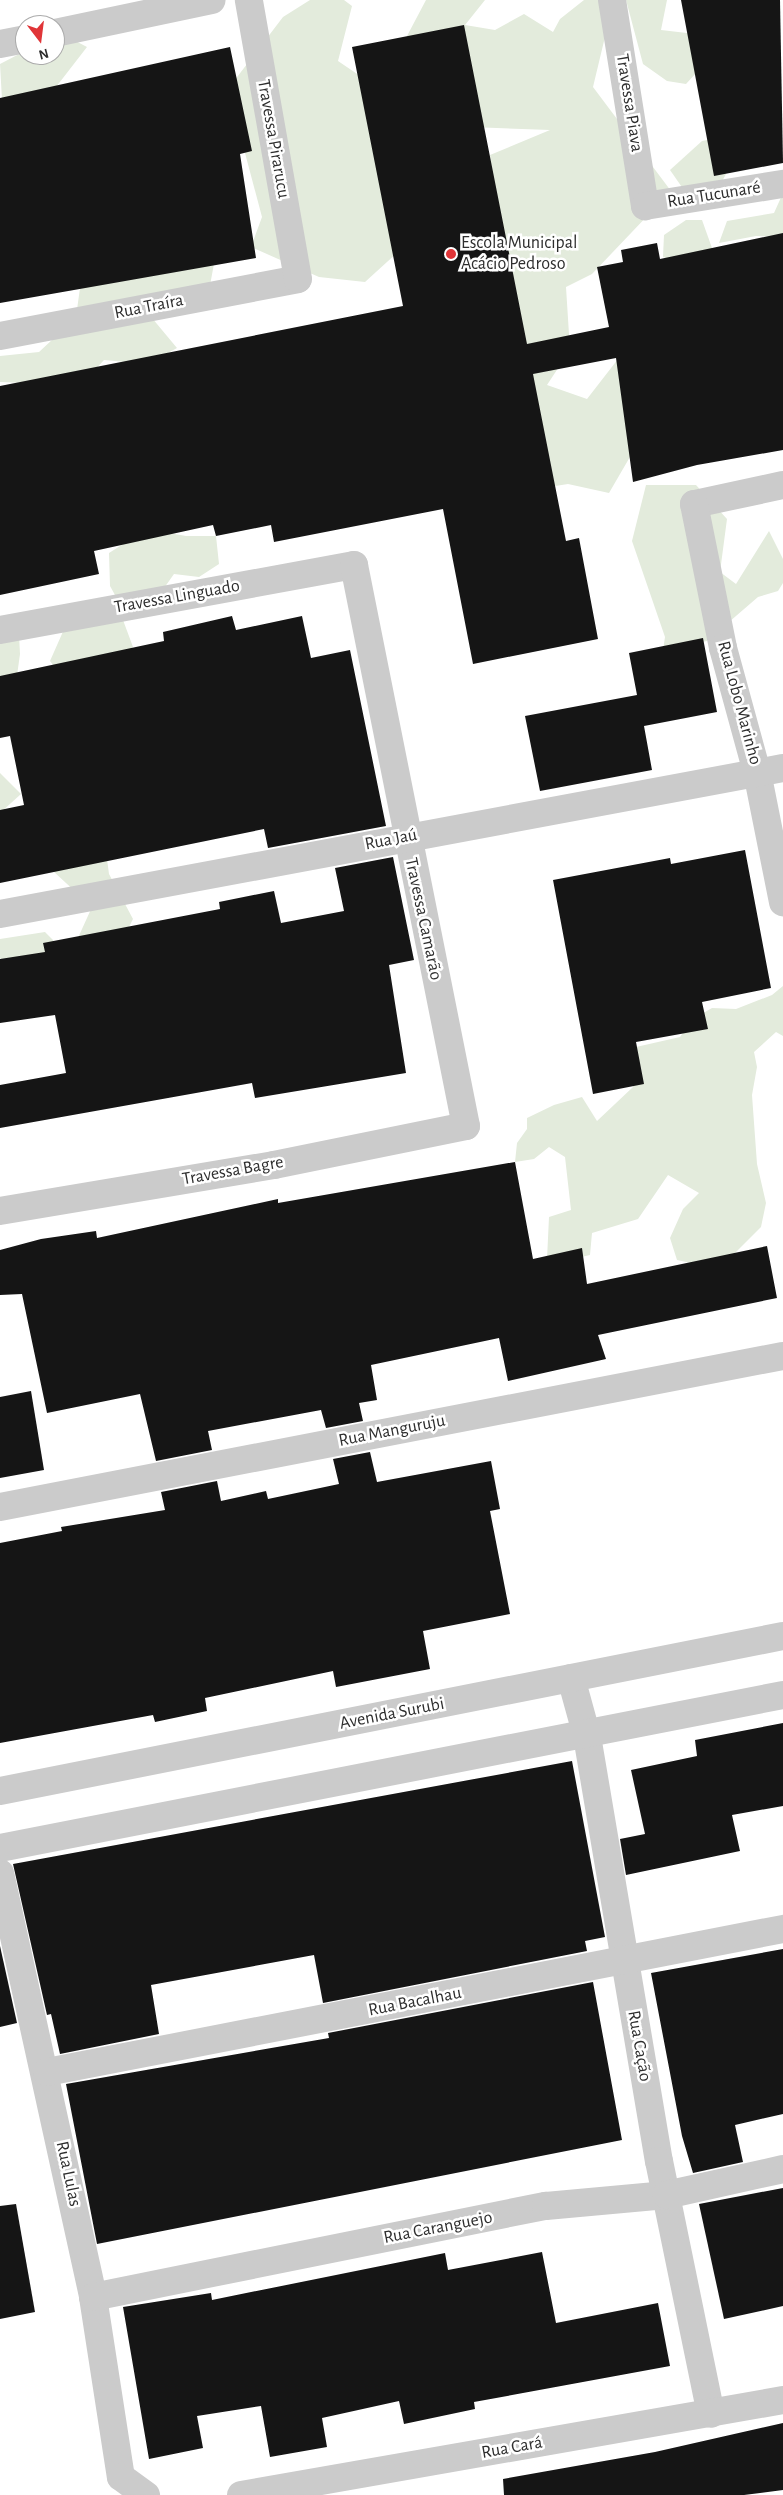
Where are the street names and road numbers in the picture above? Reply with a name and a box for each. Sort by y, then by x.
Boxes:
street label: Travessa Piava [611,52,647,154]
street label: Travessa Pirarucu [252,78,294,200]
street label: Rua Tucunaré [666,177,762,213]
street label: Rua Traíra [113,290,185,324]
street label: Travessa Linguado [112,575,242,619]
street label: Rua Lobo Marinho [712,639,766,767]
street label: Rua Jaú [363,824,419,856]
street label: Travessa Camarão [399,856,447,982]
street label: Travessa Bagre [181,1151,285,1191]
street label: Rua Manguruju [337,1410,447,1452]
street label: Avenida Surubi [338,1693,446,1735]
street label: Rua Bacalhau [367,1982,463,2022]
street label: Rua Cação [622,2009,656,2083]
street label: Rua Lulas [51,2139,85,2209]
street label: Rua Caranguejo [382,2207,494,2249]
street label: Rua Cará [480,2432,544,2464]

